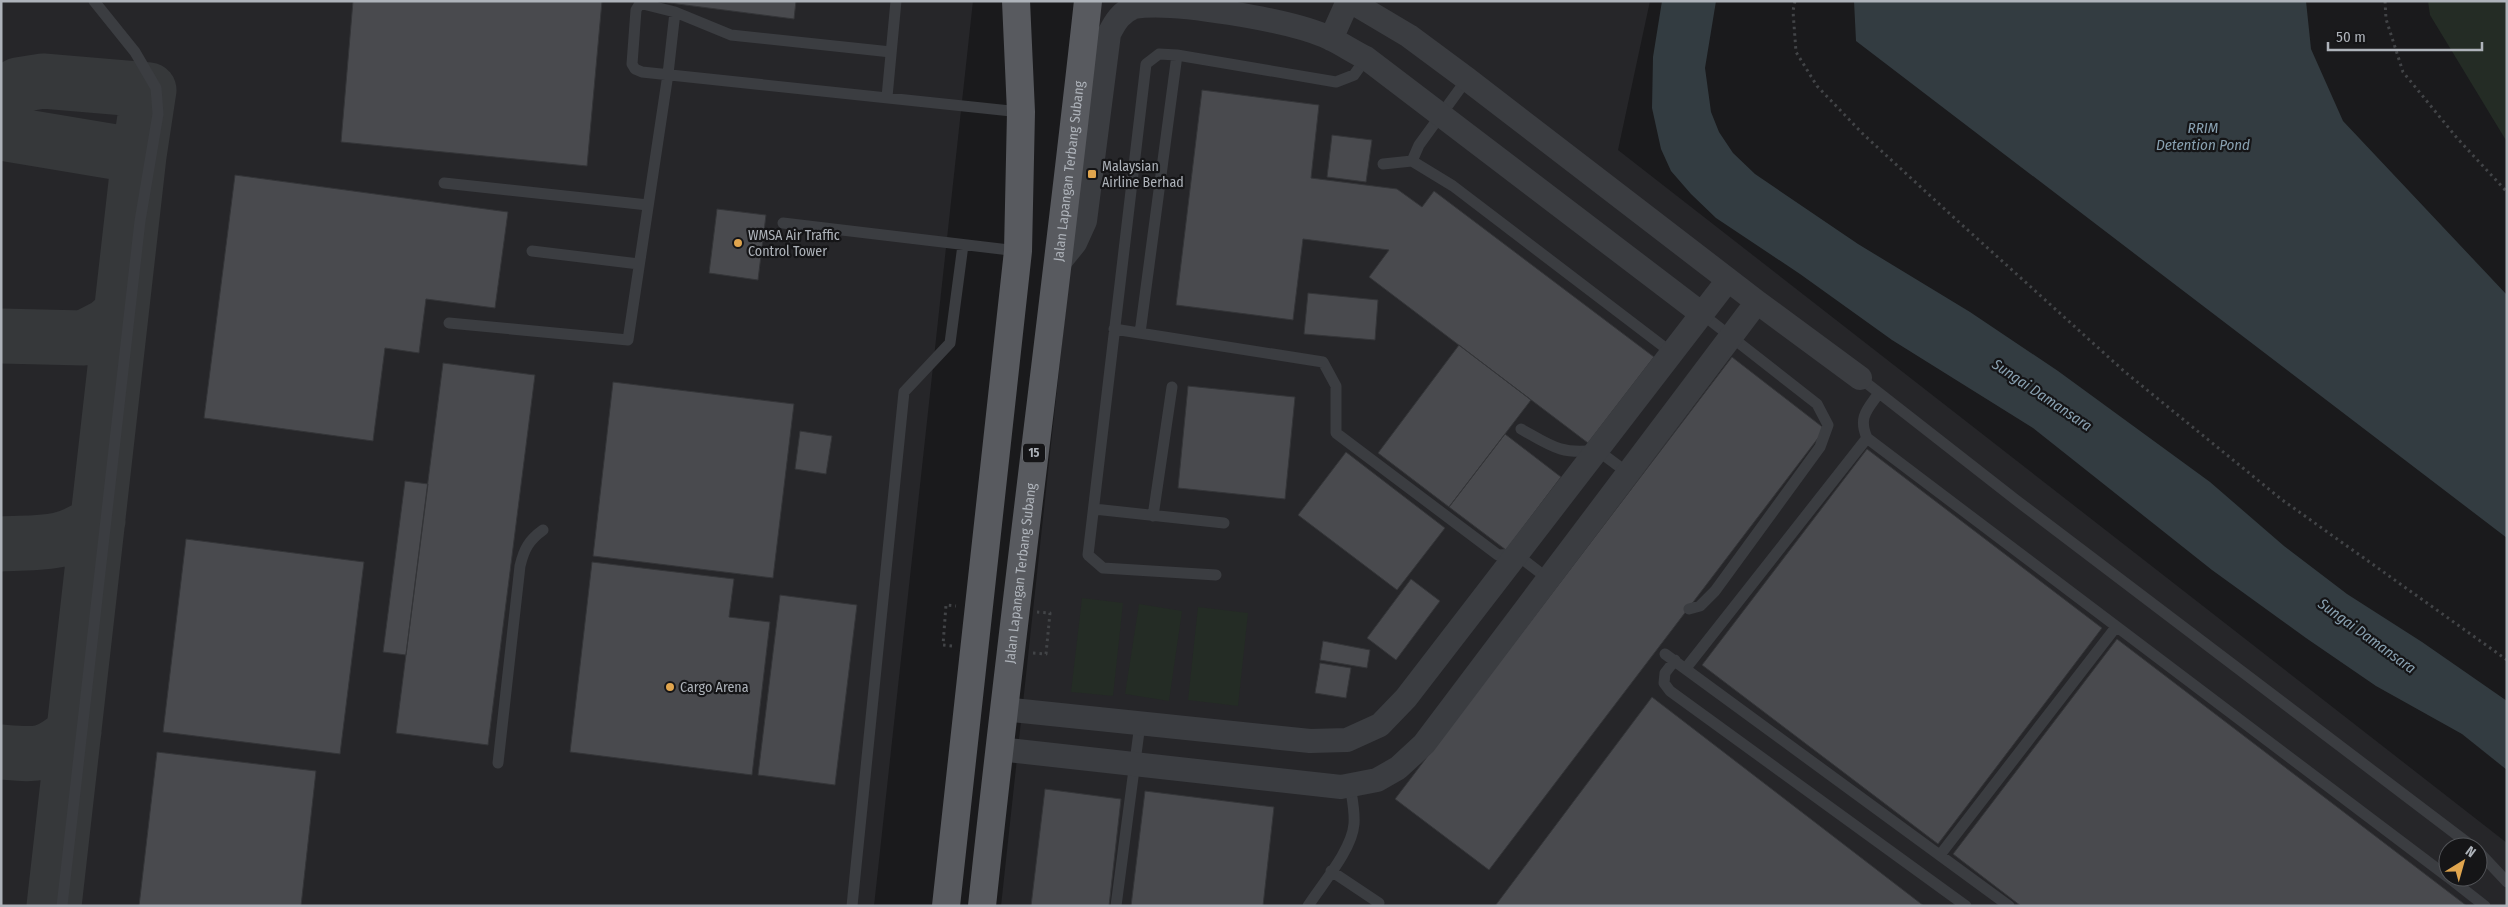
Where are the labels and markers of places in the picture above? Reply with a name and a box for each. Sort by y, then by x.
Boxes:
place label: Malaysian Airline Berhad [1102,158,1184,191]
marker: Malaysian Airline Berhad [1086,168,1098,180]
place label: WMSA Air Traffic Control Tower [748,227,840,260]
marker: WMSA Air Traffic Control Tower [732,237,744,249]
place label: Cargo Arena [680,679,749,696]
marker: Cargo Arena [664,681,676,693]

